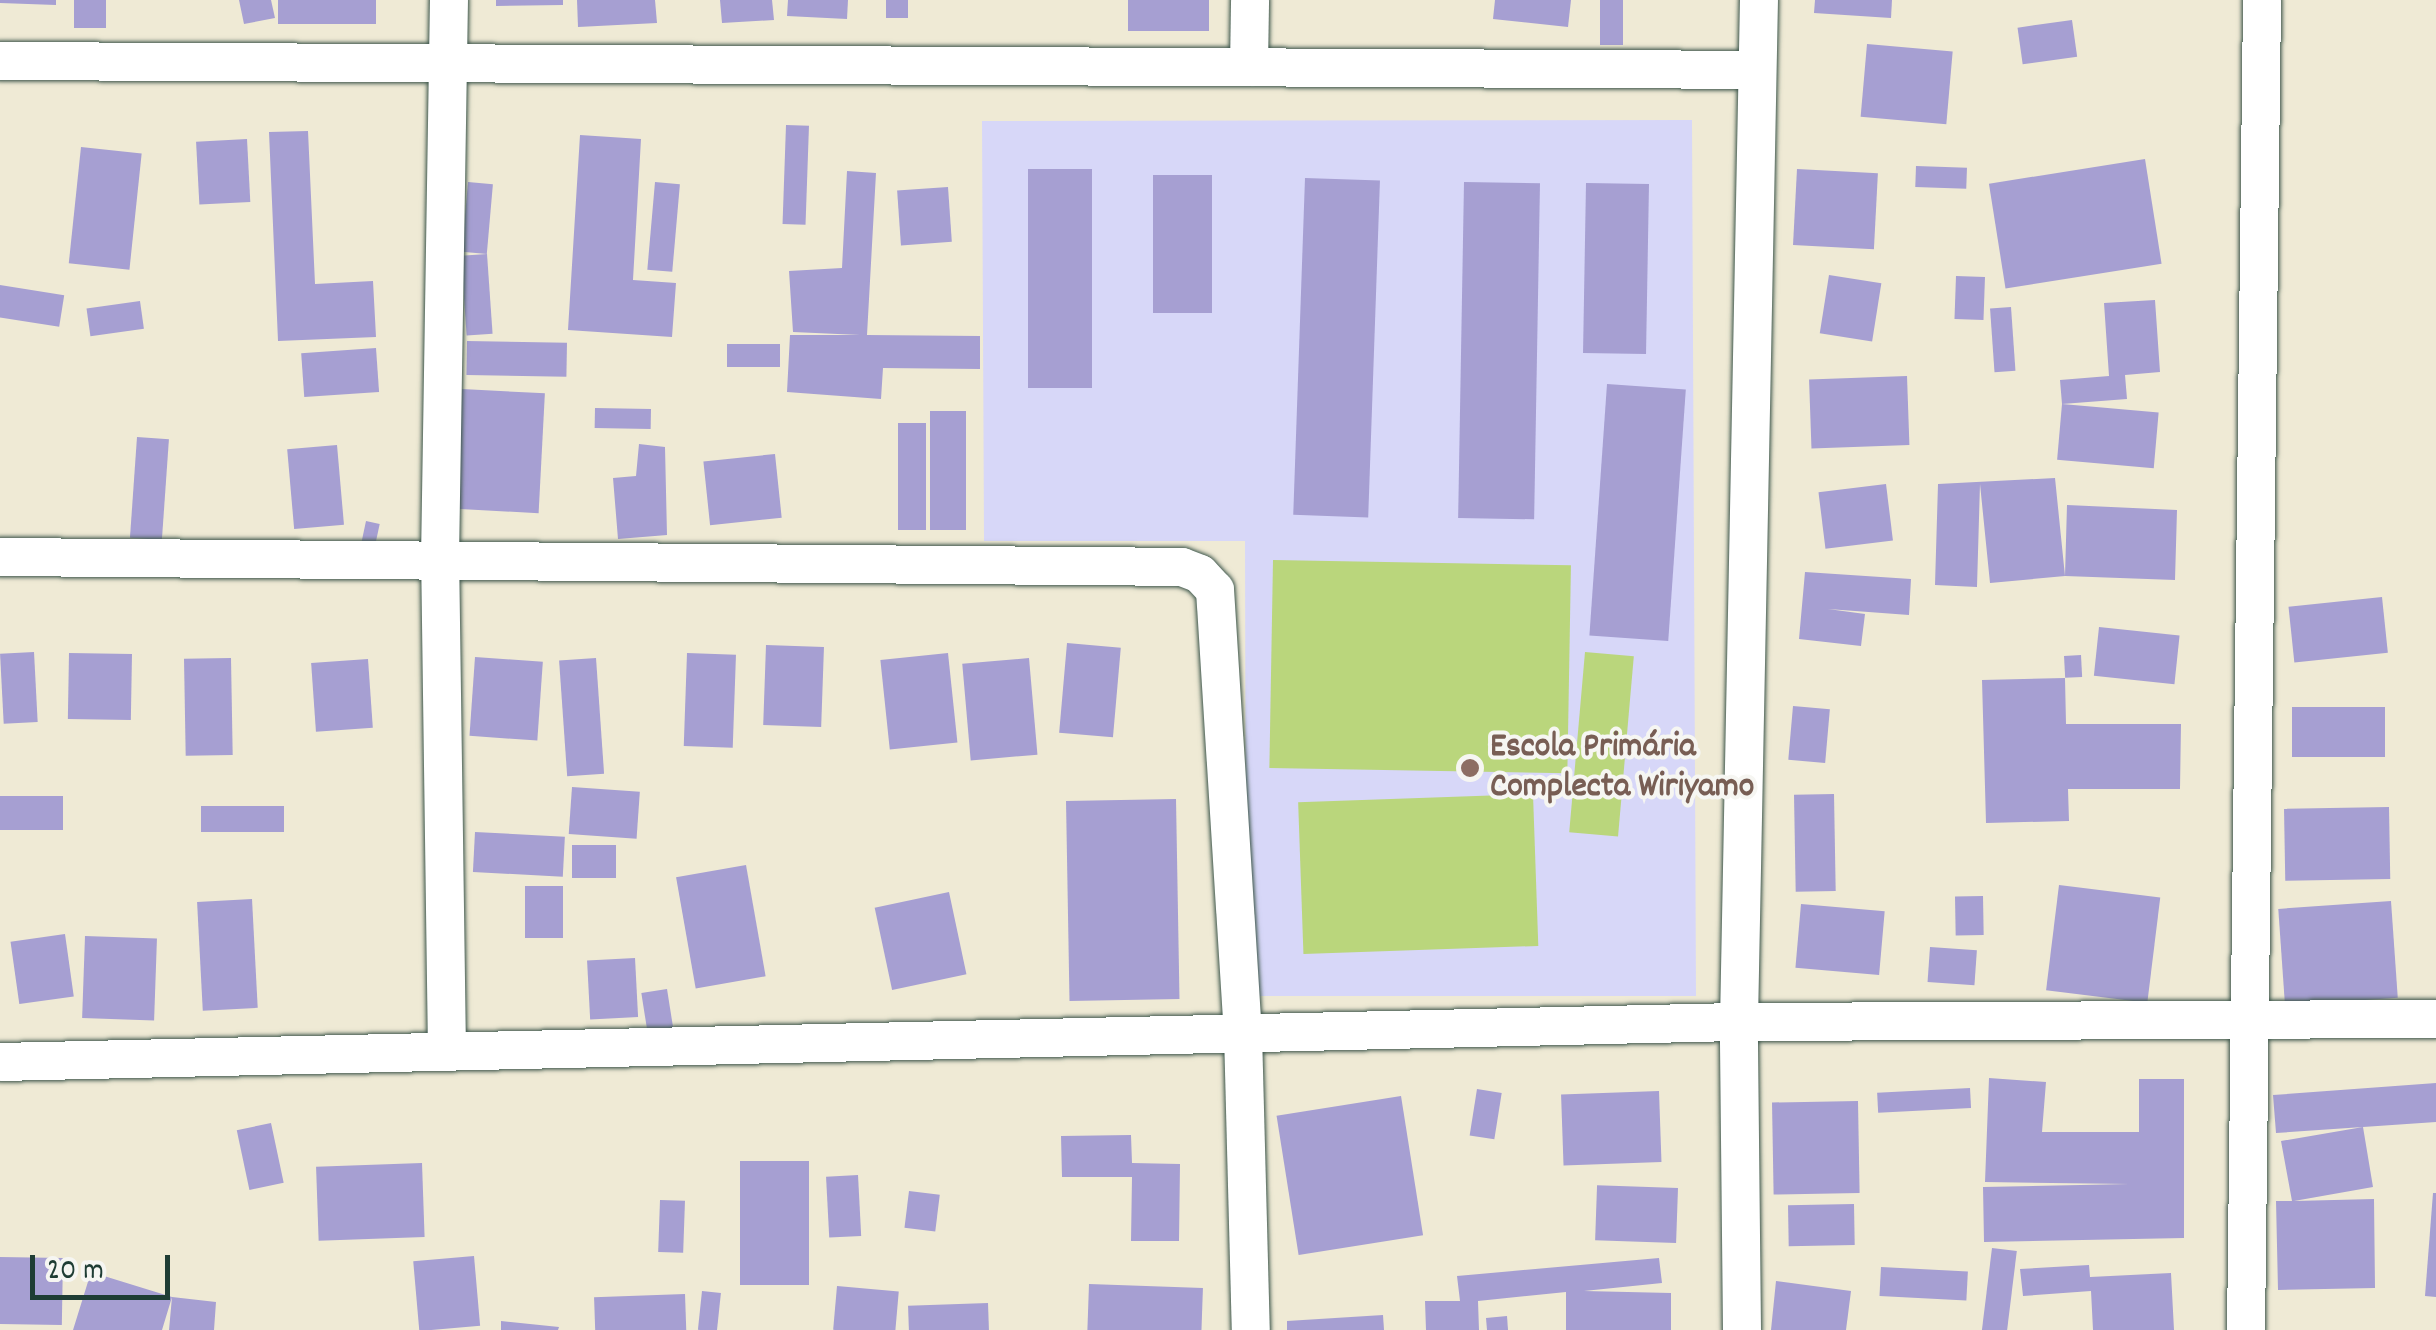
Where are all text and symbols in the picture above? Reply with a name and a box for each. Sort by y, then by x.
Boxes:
place label: Escola Primária Complecta Wiriyamo [1490,727,1754,809]
marker: Escola Primária Complecta Wiriyamo [1459,757,1481,779]
scale bar [35,1235,175,1297]
text: 20 m [47,1251,104,1294]

